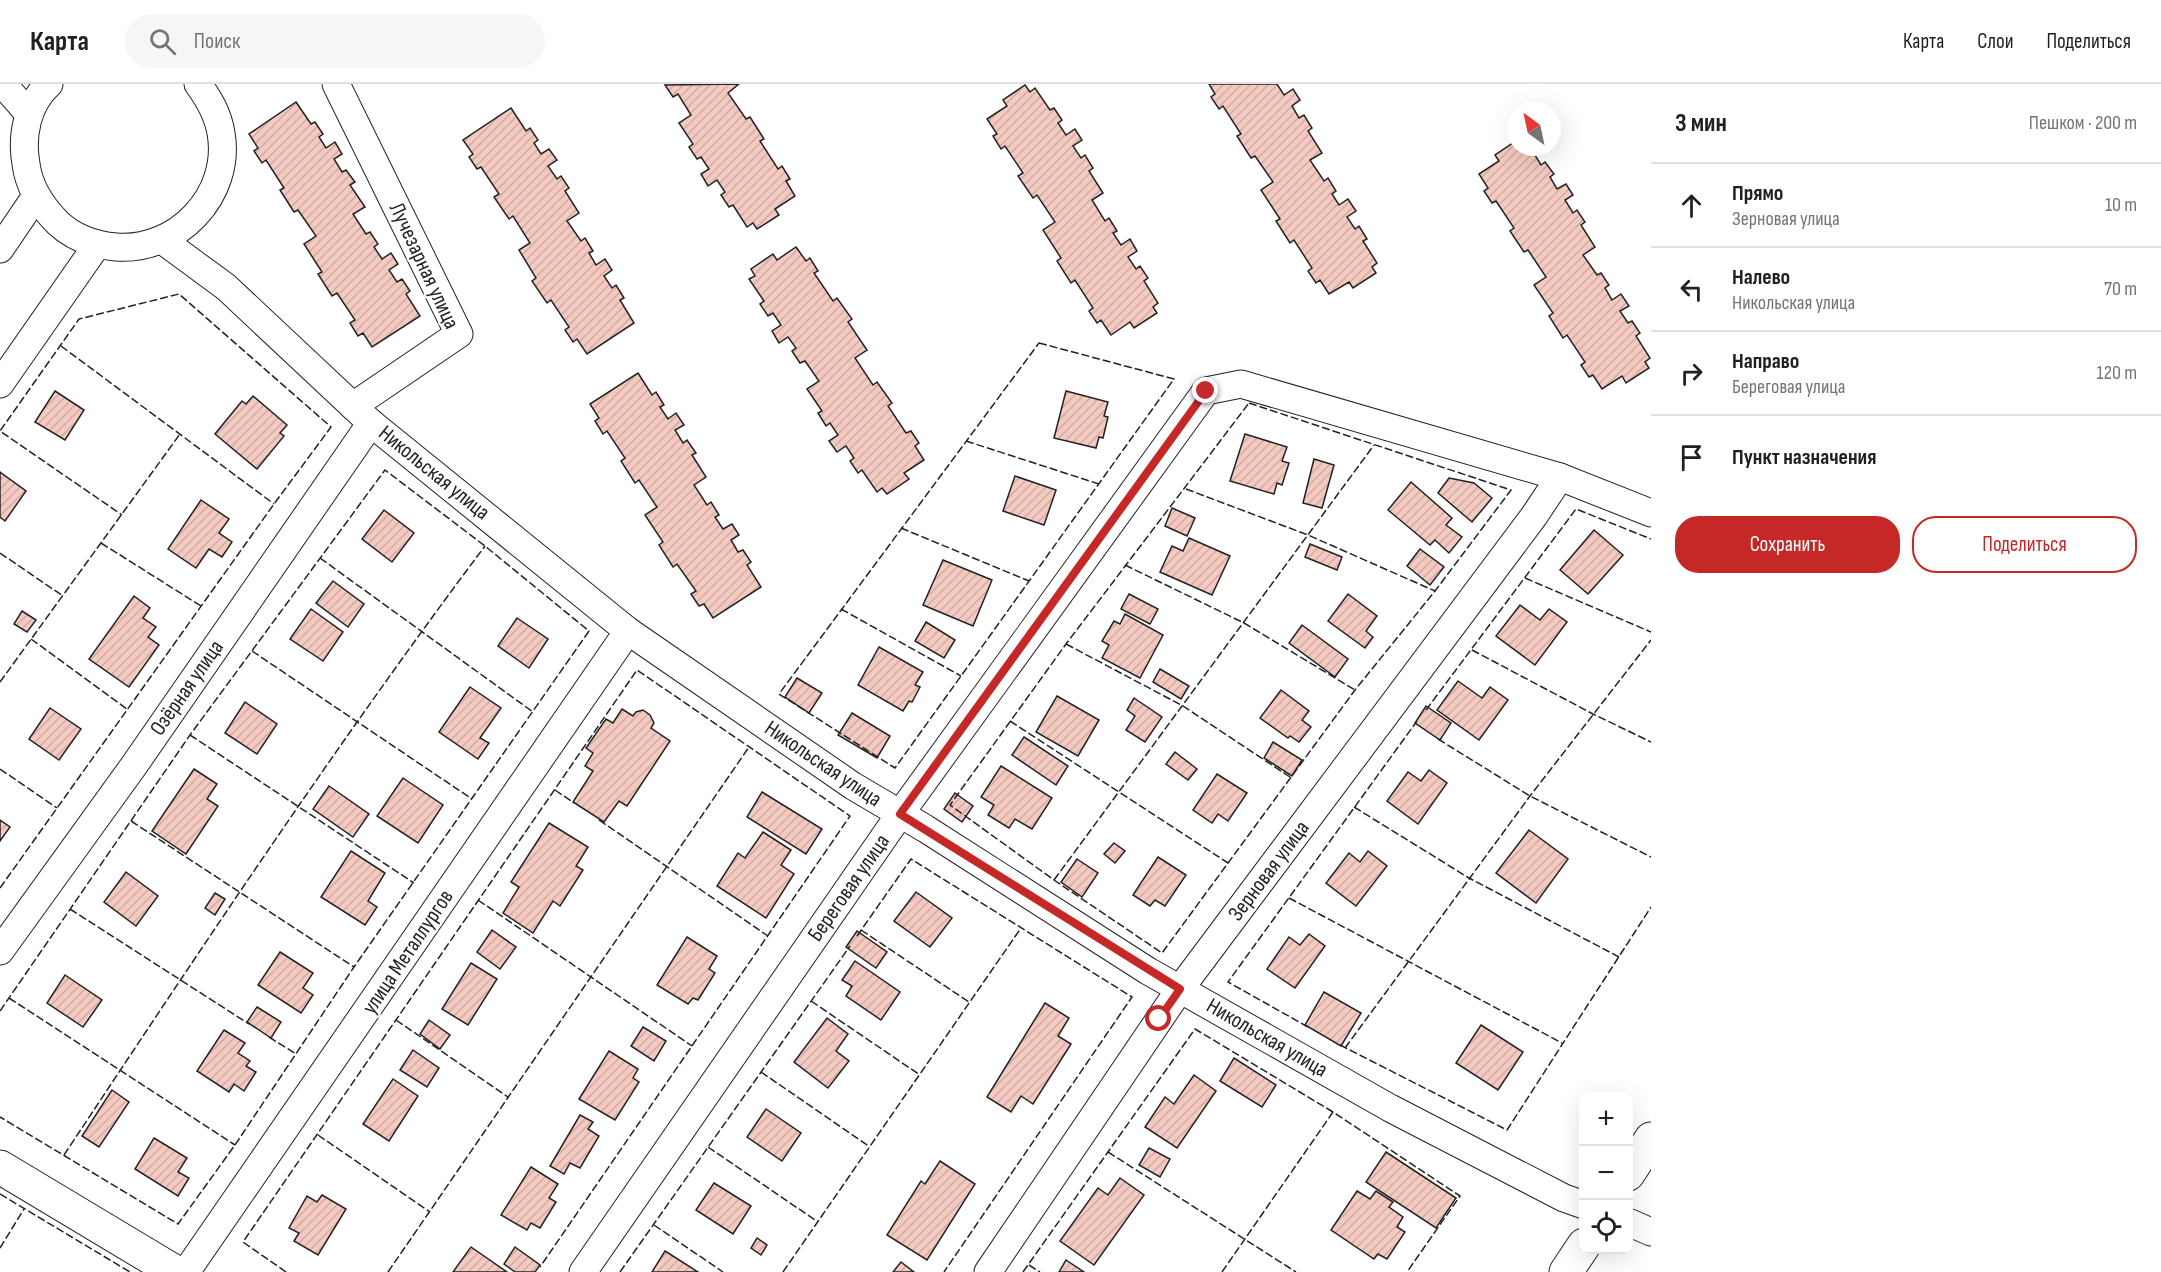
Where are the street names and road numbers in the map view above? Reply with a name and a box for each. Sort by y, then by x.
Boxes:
street label: Лучезарная улица [383,199,465,333]
street label: Никольская улица [373,420,495,526]
street label: Озёрная улица [144,635,230,741]
street label: Никольская улица [759,715,887,813]
street label: Зерновая улица [1223,816,1315,926]
street label: Береговая улица [802,829,896,947]
street label: улица Металлургов [356,885,460,1019]
street label: Никольская улица [1202,992,1332,1084]

